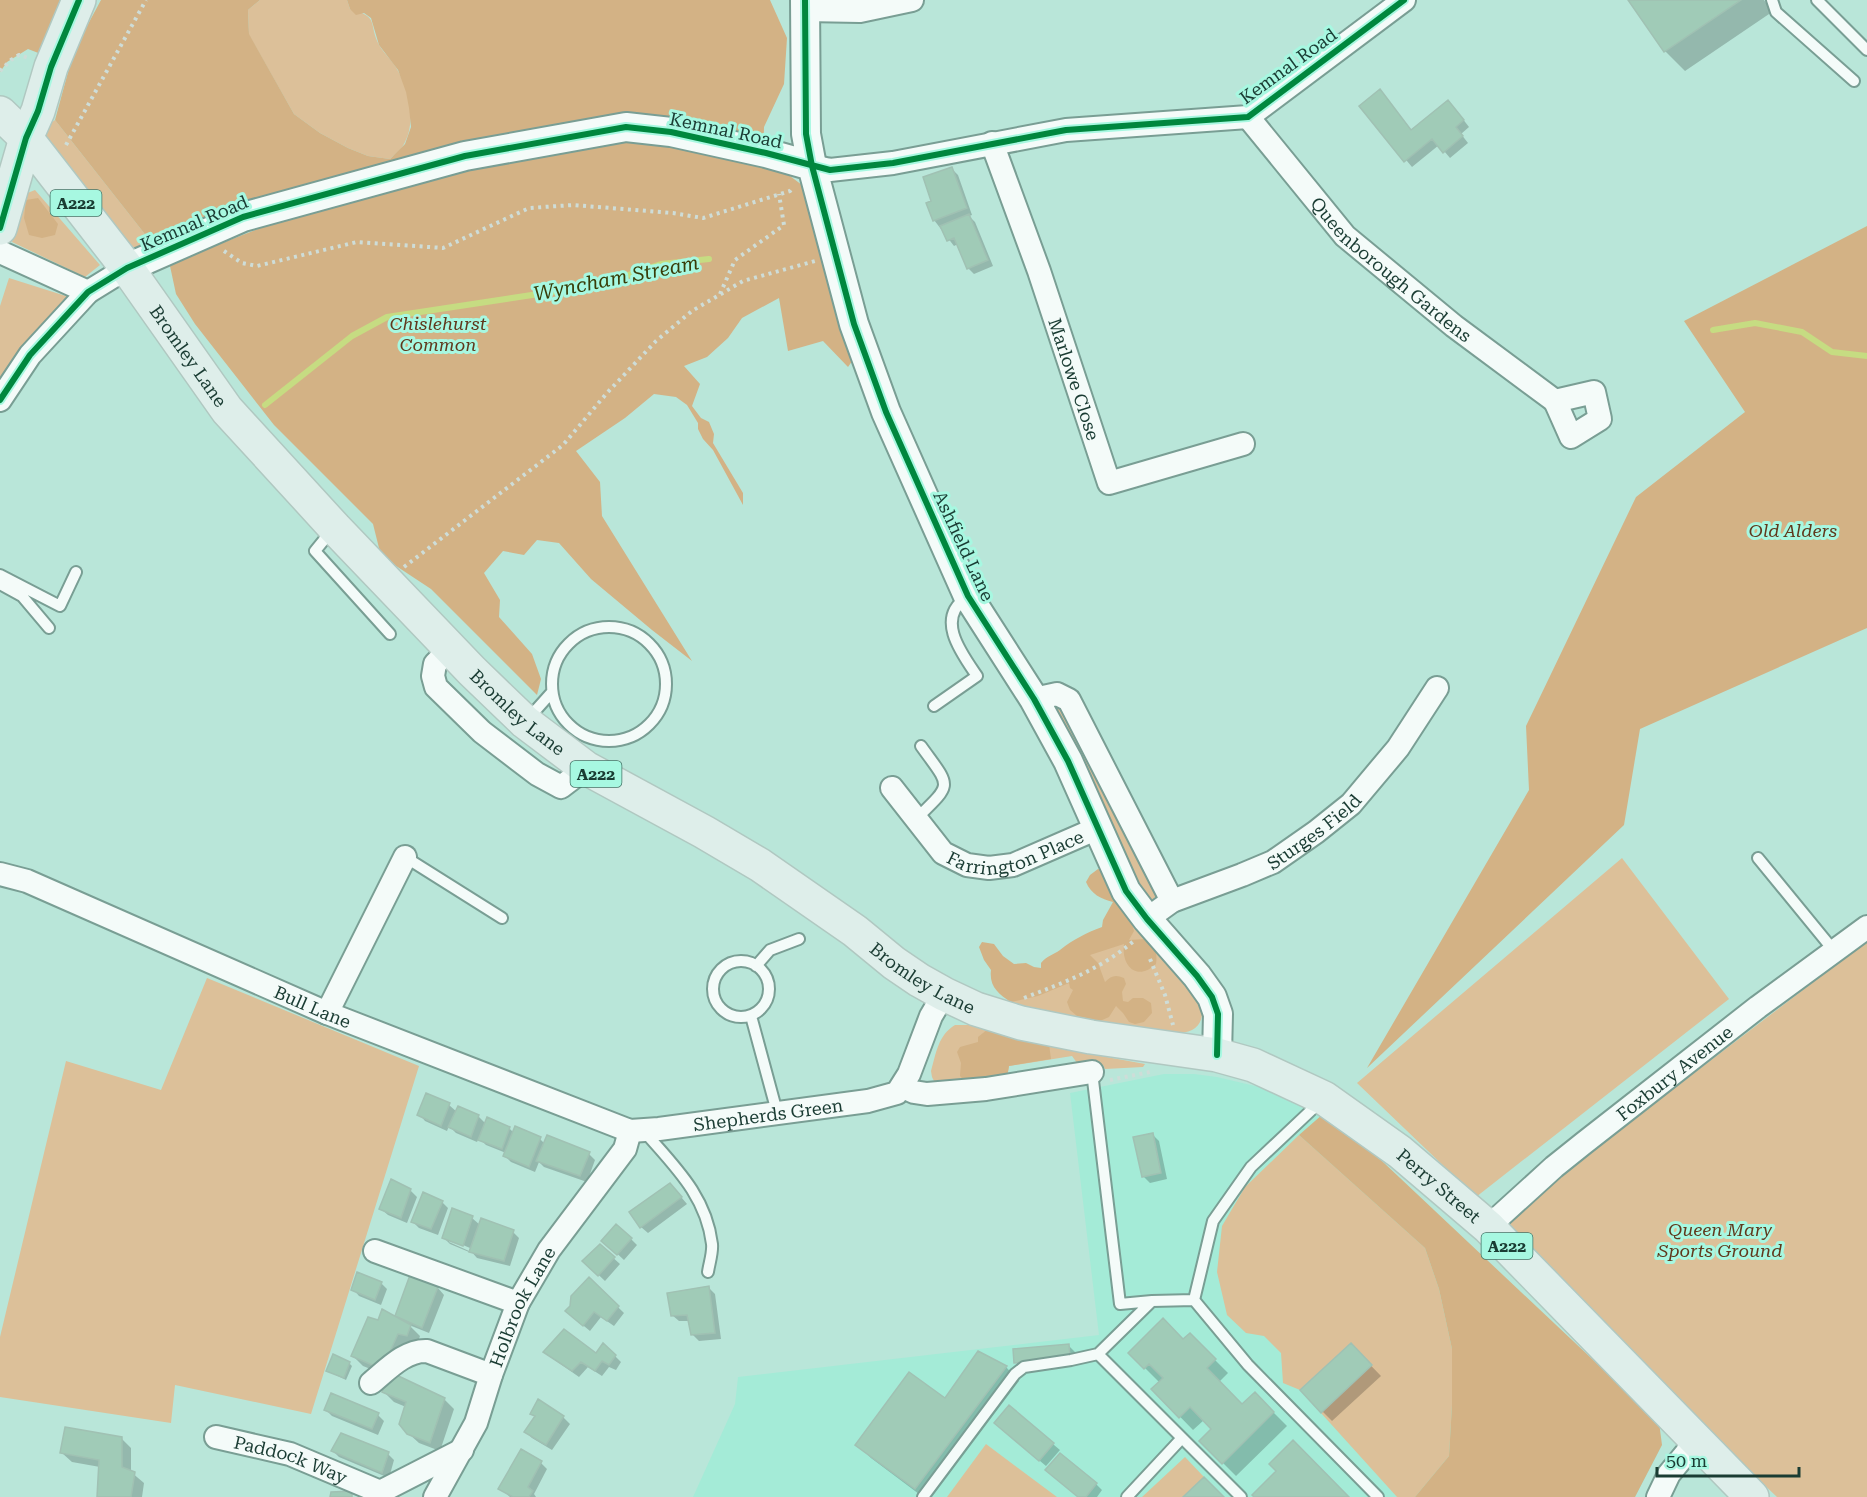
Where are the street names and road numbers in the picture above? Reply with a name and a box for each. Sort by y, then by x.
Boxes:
street label: Kemnal Road [1235,24,1341,108]
street label: Kemnal Road [668,108,785,152]
road number: A222 [50,190,101,216]
street label: Kemnal Road [137,191,251,255]
street label: Queenborough Gardens [1307,192,1476,346]
street label: Bromley Lane [146,301,232,411]
street label: Marlowe Close [1045,315,1105,443]
street label: Ashfield Lane [929,488,999,604]
street label: Bromley Lane [466,665,570,759]
road number: A222 [570,761,622,787]
street label: Sturges Field [1263,789,1366,874]
street label: Farrington Place [944,825,1087,879]
street label: Bromley Lane [866,937,979,1018]
street label: Bull Lane [271,981,354,1032]
street label: Foxbury Avenue [1612,1021,1736,1124]
street label: Shepherds Green [692,1094,845,1135]
street label: Perry Street [1393,1144,1485,1227]
road number: A222 [1482,1233,1532,1259]
street label: Holbrook Lane [485,1243,559,1370]
street label: Paddock Way [232,1431,351,1488]

